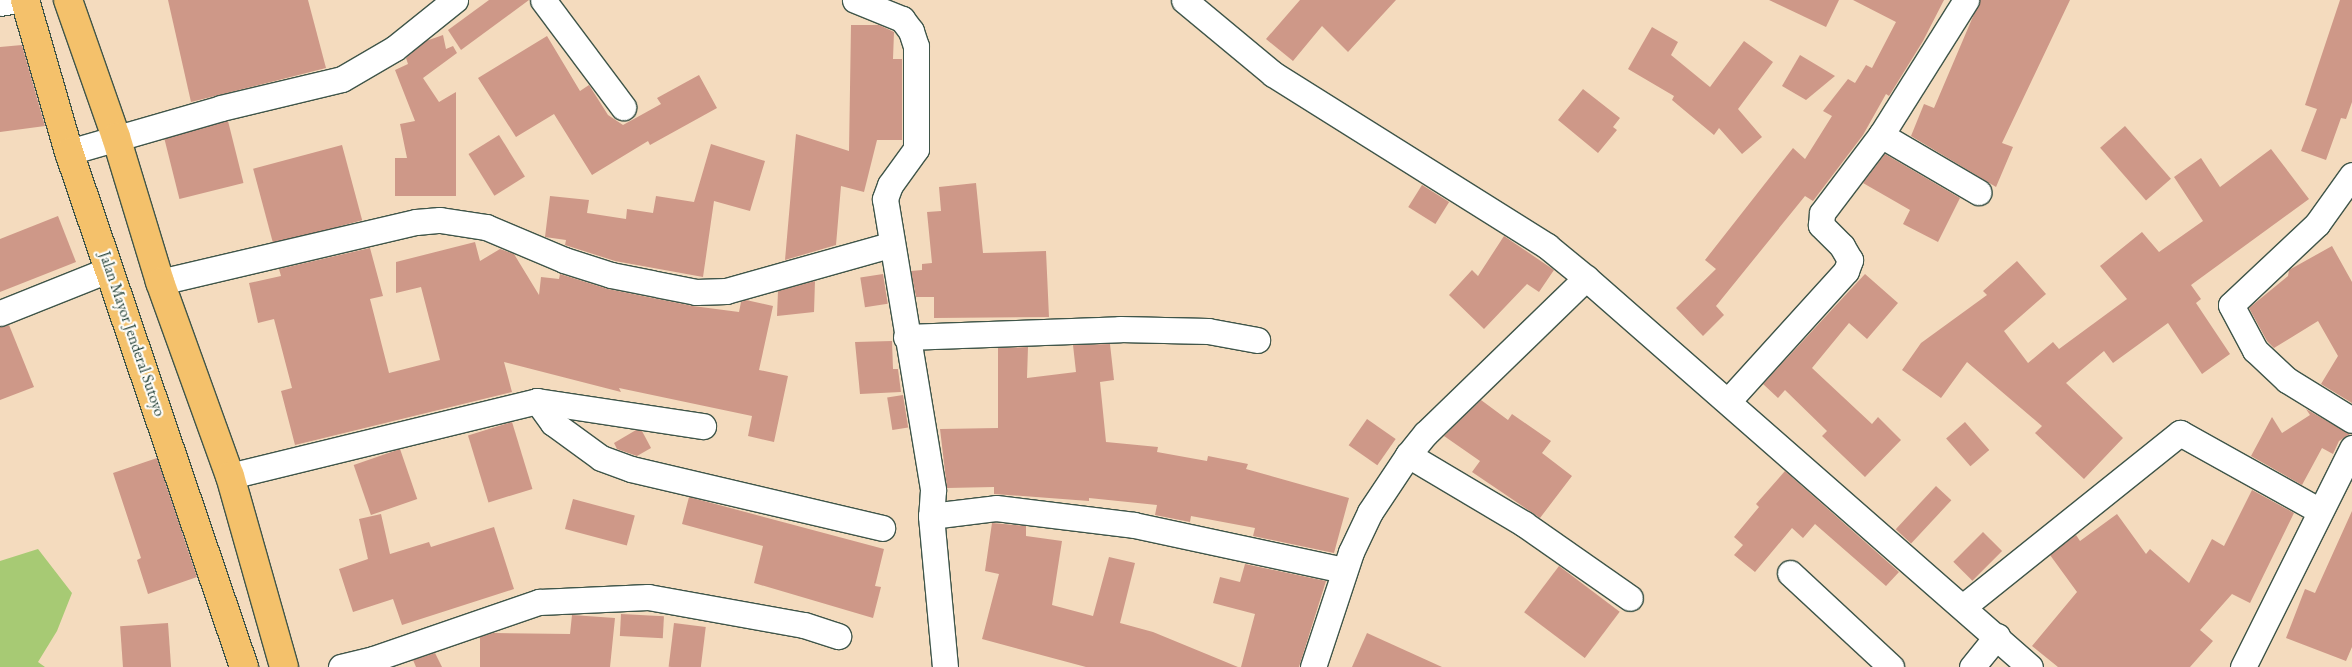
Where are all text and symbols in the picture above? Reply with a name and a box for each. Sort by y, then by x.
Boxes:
street label: Jalan Mayor Jenderal Sutoyo [95,249,169,419]

